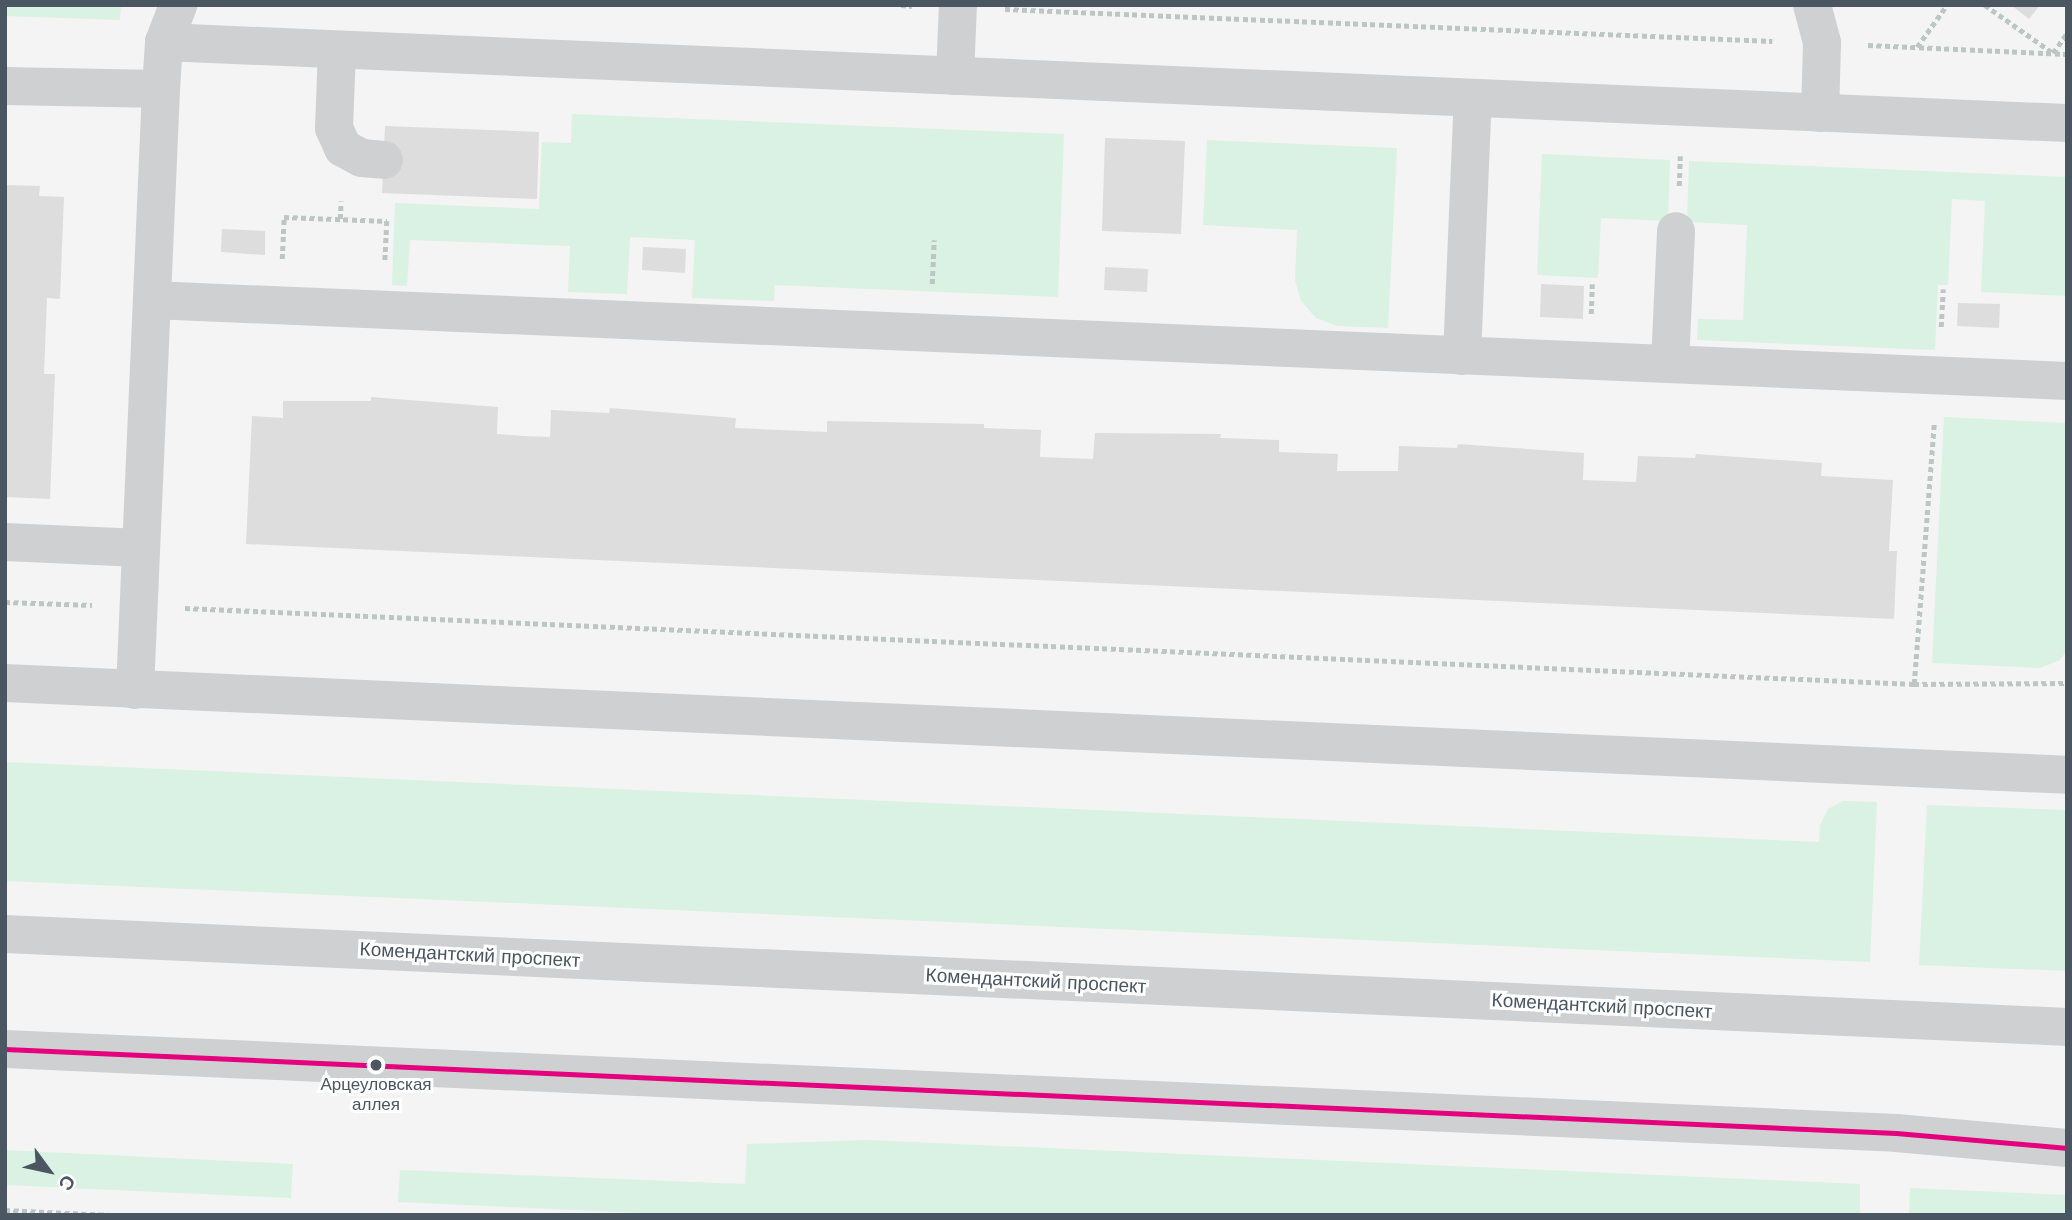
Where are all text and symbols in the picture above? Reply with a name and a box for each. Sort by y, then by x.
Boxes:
street label: Комендантский проспект [359,938,581,972]
street label: Комендантский проспект [925,964,1147,998]
street label: Комендантский проспект [1491,989,1713,1023]
marker: Арцеуловская аллея [369,1058,383,1072]
place label: Арцеуловская аллея [320,1075,432,1115]
north arrow [14,1136,84,1206]
text: С [54,1171,80,1195]

